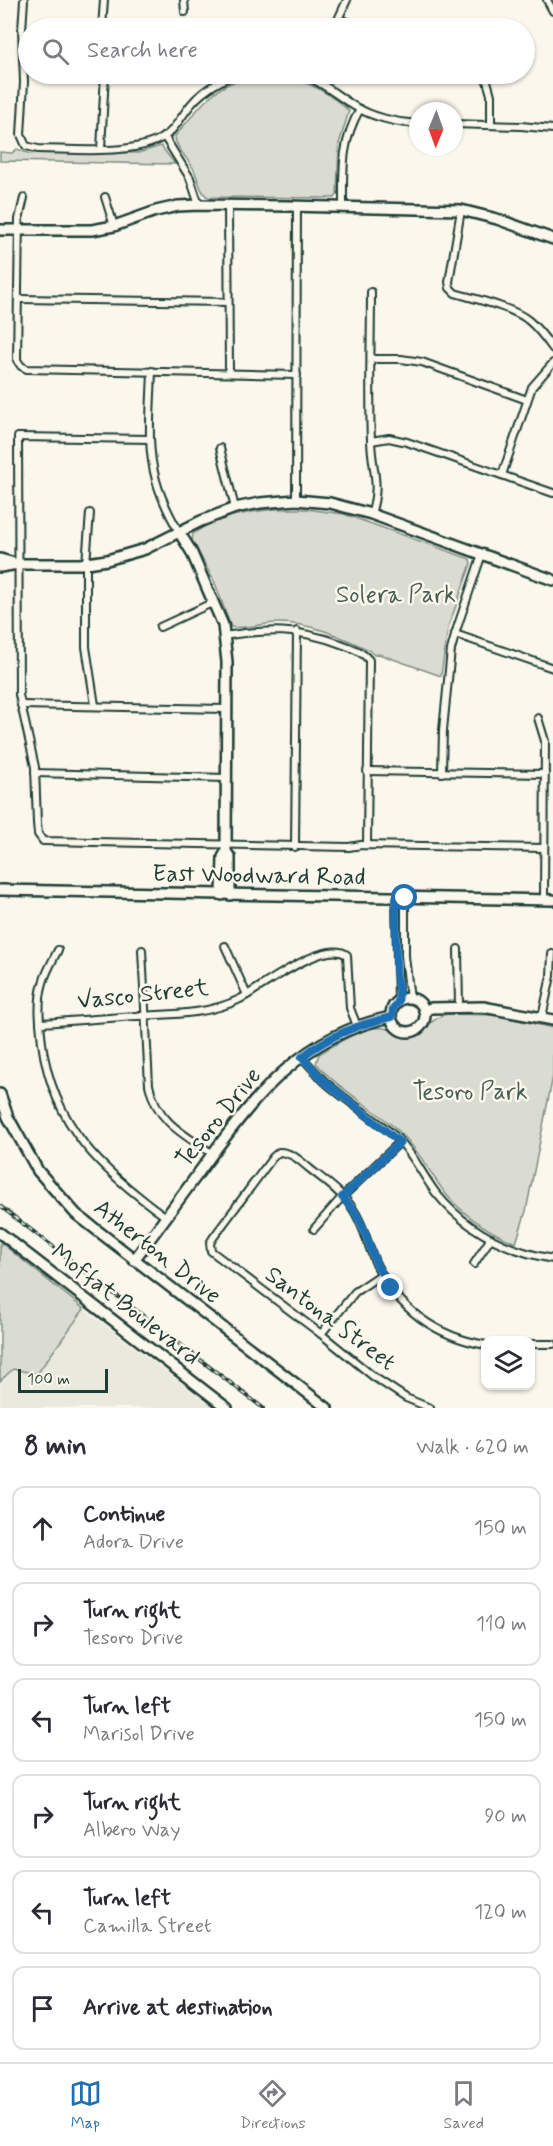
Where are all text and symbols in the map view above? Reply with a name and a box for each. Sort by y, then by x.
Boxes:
search box [18,18,535,84]
icon: search [39,35,72,68]
text: Search here [87,37,198,65]
north arrow [409,102,463,156]
park label: Solera Park [336,580,456,611]
street label: East Woodward Road [152,859,366,893]
route start [391,884,417,910]
street label: Vasco Street [76,973,210,1017]
street label: Tesoro Drive [169,1062,269,1174]
park label: Tesoro Park [412,1077,528,1108]
street label: Atherton Drive [87,1193,227,1311]
street label: Moffat Boulevard [44,1237,206,1373]
street label: Santona Street [258,1260,402,1378]
route end [377,1274,403,1300]
map controls [481,1336,535,1390]
button: layers [481,1336,535,1390]
scale bar [18,1366,108,1394]
text: 100 m [27,1369,70,1390]
text: 8 min [24,1430,87,1464]
text: Walk · 620 m [416,1434,529,1461]
text: Continue [83,1501,165,1529]
icon: ahead [26,1512,59,1545]
text: 150 m [474,1515,527,1542]
text: Adora Drive [83,1529,184,1556]
text: Turn right [83,1597,181,1625]
icon: right [26,1608,59,1641]
text: 110 m [476,1611,527,1638]
text: Tesoro Drive [83,1625,183,1652]
text: Turn left [83,1693,171,1721]
icon: left [26,1704,59,1737]
text: 150 m [474,1707,527,1734]
text: Marisol Drive [83,1721,195,1748]
text: Turn right [83,1789,181,1817]
icon: right [26,1800,59,1833]
text: 90 m [484,1803,527,1830]
text: Albero Way [83,1817,180,1844]
text: Turn left [83,1885,171,1913]
icon: left [26,1896,59,1929]
text: 120 m [474,1899,527,1926]
text: Camilla Street [83,1913,211,1940]
icon: arrive [26,1992,59,2025]
text: Arrive at destination [83,1994,273,2022]
tab: Map [69,2077,102,2134]
tab: Directions [240,2077,306,2134]
tab: Saved [444,2077,484,2134]

